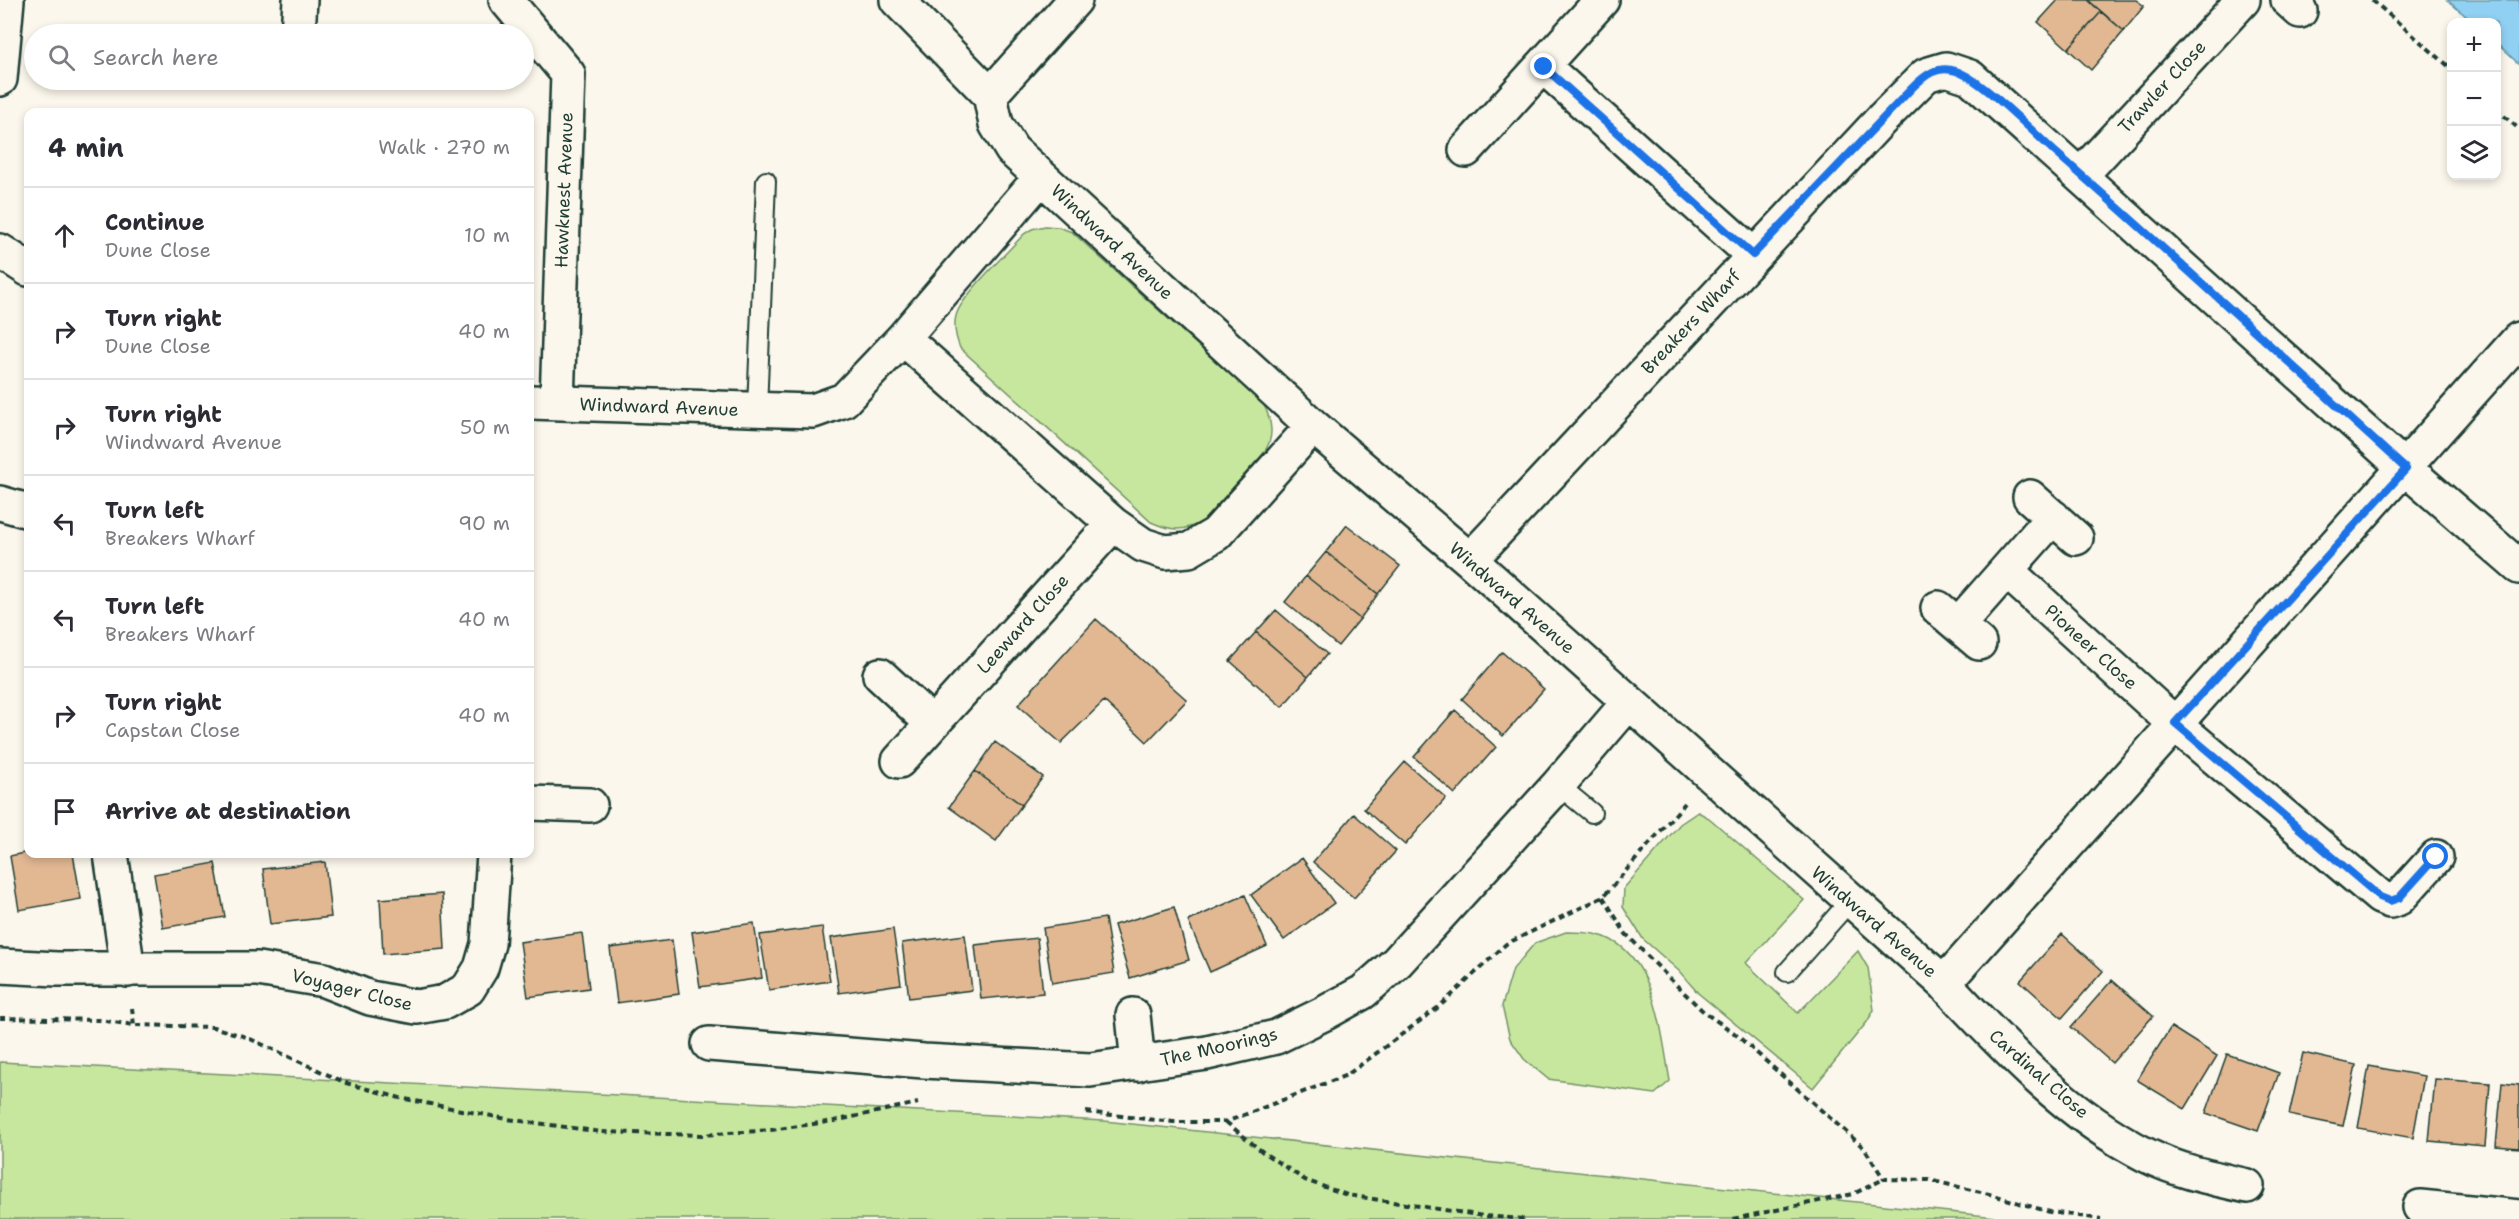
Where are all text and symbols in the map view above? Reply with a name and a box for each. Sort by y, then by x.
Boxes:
map controls [2447,18,2501,180]
button: + [2447,18,2501,72]
search box [24,24,534,90]
street label: Trawler Close [2113,35,2211,139]
icon: search [45,41,78,74]
text: Search here [93,43,219,72]
route end [1530,53,1556,79]
button: − [2447,72,2501,126]
street label: Hawknest Avenue [549,112,579,268]
button: layers [2447,126,2501,180]
text: 4 min [48,130,124,165]
text: Walk · 270 m [378,134,510,160]
street label: Windward Avenue [1046,179,1178,305]
text: Continue [105,208,205,237]
icon: ahead [48,219,81,252]
text: 10 m [464,222,510,248]
text: Dune Close [105,237,211,263]
street label: Breakers Wharf [1636,264,1746,380]
text: Turn right [105,304,222,333]
icon: right [48,315,81,348]
text: 40 m [458,318,510,344]
text: Dune Close [105,333,211,359]
street label: Windward Avenue [579,392,739,422]
text: Turn right [105,400,222,429]
icon: right [48,411,81,444]
text: 50 m [460,414,510,440]
text: Windward Avenue [105,429,282,455]
text: Turn left [105,496,204,525]
icon: left [48,507,81,540]
text: 90 m [458,510,510,536]
text: Breakers Wharf [105,525,255,551]
street label: Windward Avenue [1444,537,1580,659]
street label: Leeward Close [972,569,1074,679]
text: Turn left [105,592,204,621]
street label: Pioneer Close [2039,599,2143,695]
icon: left [48,603,81,636]
text: 40 m [458,606,510,632]
text: Breakers Wharf [105,621,255,647]
text: Turn right [105,688,222,717]
icon: right [48,699,81,732]
text: 40 m [458,702,510,728]
text: Capstan Close [105,717,240,743]
icon: arrive [48,795,81,828]
text: Arrive at destination [105,797,351,826]
route start [2422,843,2448,869]
street label: Windward Avenue [1806,861,1942,983]
street label: Voyager Close [289,963,415,1017]
street label: The Moorings [1158,1022,1280,1072]
street label: Cardinal Close [1984,1024,2094,1124]

